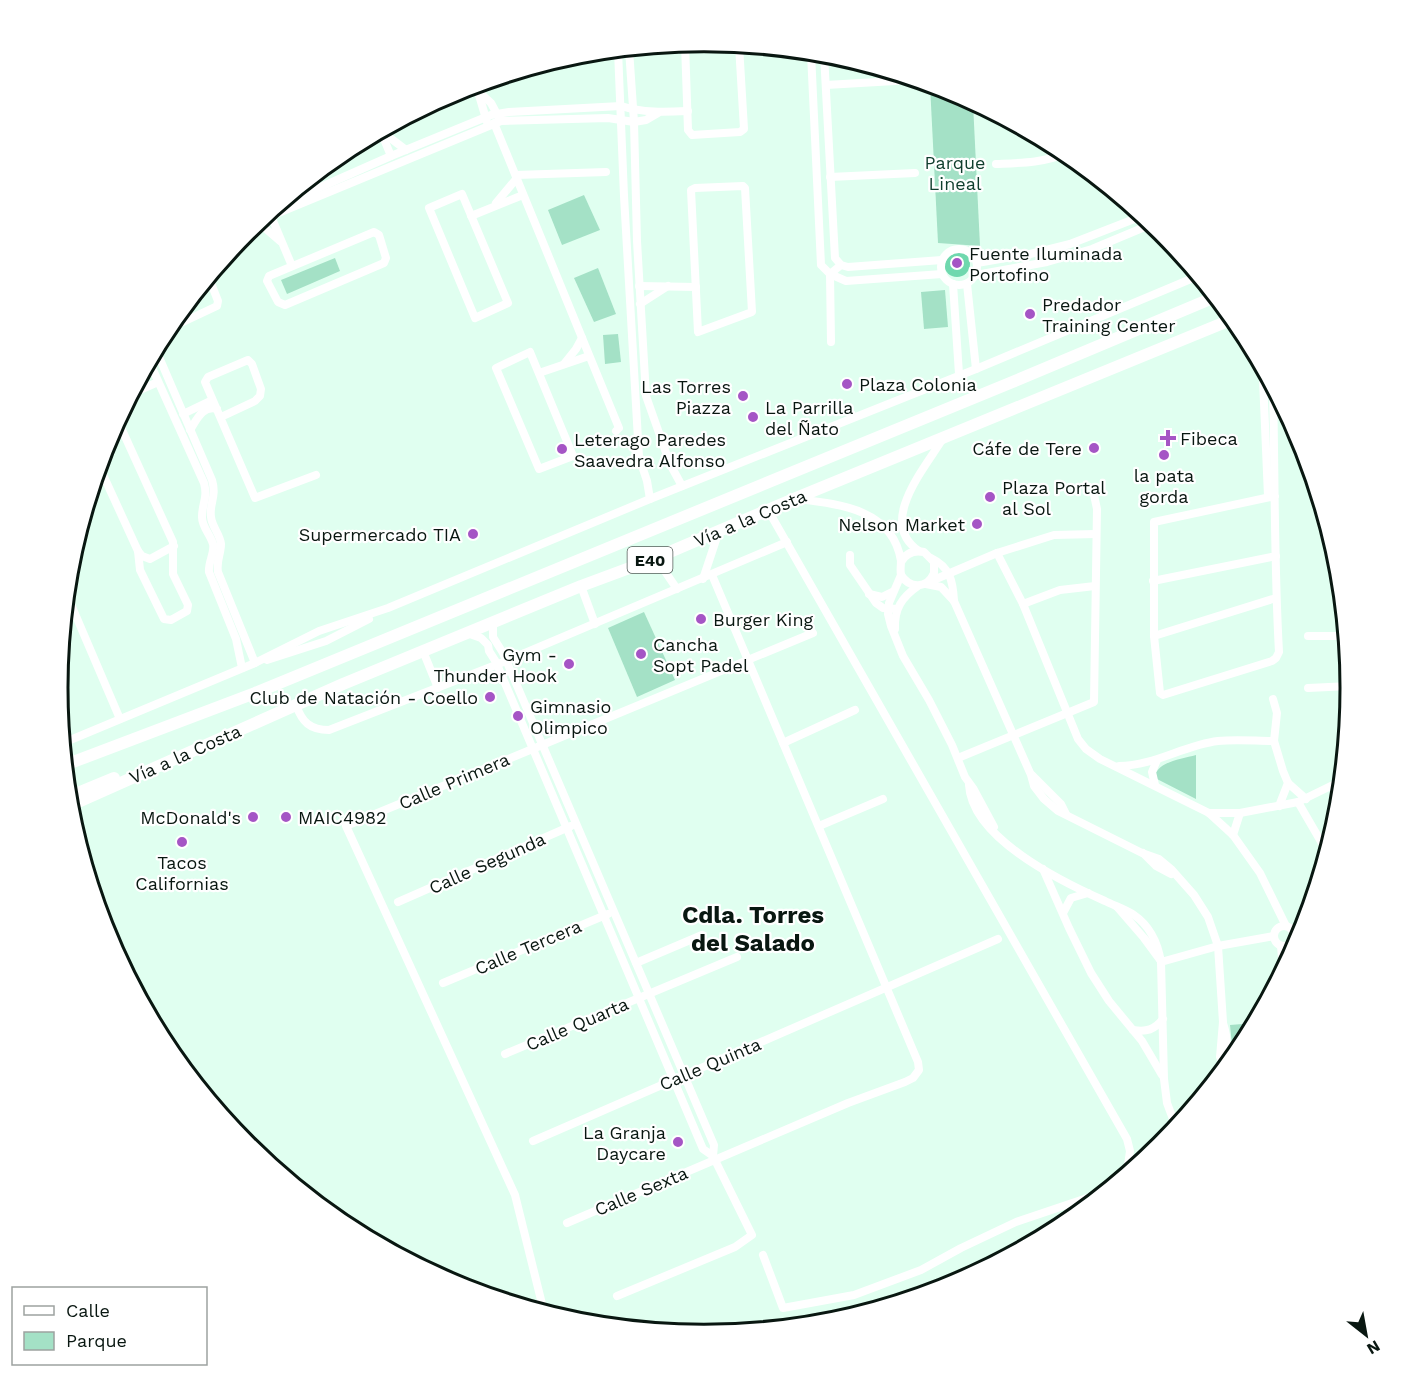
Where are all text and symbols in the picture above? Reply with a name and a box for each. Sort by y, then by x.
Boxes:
park label: Parque Lineal [924,152,986,194]
place label: Fuente Iluminada Portofino [969,243,1122,285]
marker: Fuente Iluminada Portofino [950,256,964,270]
place label: Predador Training Center [1042,294,1176,336]
marker: Predador Training Center [1023,307,1037,321]
place label: Plaza Colonia [859,374,977,395]
place label: Las Torres Piazza [641,376,731,418]
marker: Plaza Colonia [840,377,854,391]
marker: Las Torres Piazza [736,389,750,403]
place label: La Parrilla del Ñato [765,397,854,439]
marker: La Parrilla del Ñato [746,410,760,424]
place label: Fibeca [1180,428,1238,449]
place label: Leterago Paredes Saavedra Alfonso [574,429,726,471]
marker: Fibeca [1161,431,1175,445]
place label: Cáfe de Tere [972,438,1082,459]
marker: Cáfe de Tere [1087,441,1101,455]
marker: Leterago Paredes Saavedra Alfonso [555,442,569,456]
marker: la pata gorda [1157,448,1171,462]
place label: la pata gorda [1134,465,1194,507]
place label: Plaza Portal al Sol [1002,477,1106,519]
street label: Vía a la Costa [691,485,809,551]
marker: Plaza Portal al Sol [983,490,997,504]
place label: Nelson Market [838,514,965,535]
marker: Nelson Market [970,517,984,531]
place label: Supermercado TIA [299,524,461,545]
marker: Supermercado TIA [466,527,480,541]
road number: E40 [628,547,672,573]
place label: Burger King [713,609,814,630]
marker: Burger King [694,612,708,626]
place label: Cancha Sopt Padel [653,634,749,676]
place label: Gym - Thunder Hook [433,644,557,686]
marker: Cancha Sopt Padel [634,647,648,661]
marker: Gym - Thunder Hook [562,657,576,671]
place label: Club de Natación - Coello [250,687,478,708]
marker: Club de Natación - Coello [483,690,497,704]
place label: Gimnasio Olimpico [530,696,611,738]
marker: Gimnasio Olimpico [511,709,525,723]
street label: Vía a la Costa [126,720,244,788]
street label: Calle Primera [396,748,512,814]
place label: McDonald's [140,807,241,828]
place label: MAIC4982 [298,807,387,828]
marker: McDonald's [246,810,260,824]
marker: MAIC4982 [279,810,293,824]
street label: Calle Segunda [425,828,549,898]
marker: Tacos Californias [175,835,189,849]
place label: Tacos Californias [135,852,229,894]
district label: Cdla. Torres del Salado [682,901,824,957]
street label: Calle Tercera [472,915,584,979]
street label: Calle Quarta [523,993,631,1055]
street label: Calle Quinta [656,1033,764,1095]
place label: La Granja Daycare [583,1122,666,1164]
marker: La Granja Daycare [671,1135,685,1149]
street label: Calle Sexta [591,1162,691,1220]
legend [12,1287,207,1365]
text: Calle [66,1300,110,1321]
north arrow [1336,1305,1396,1365]
text: Parque [66,1330,127,1351]
text: N [1363,1336,1383,1359]

